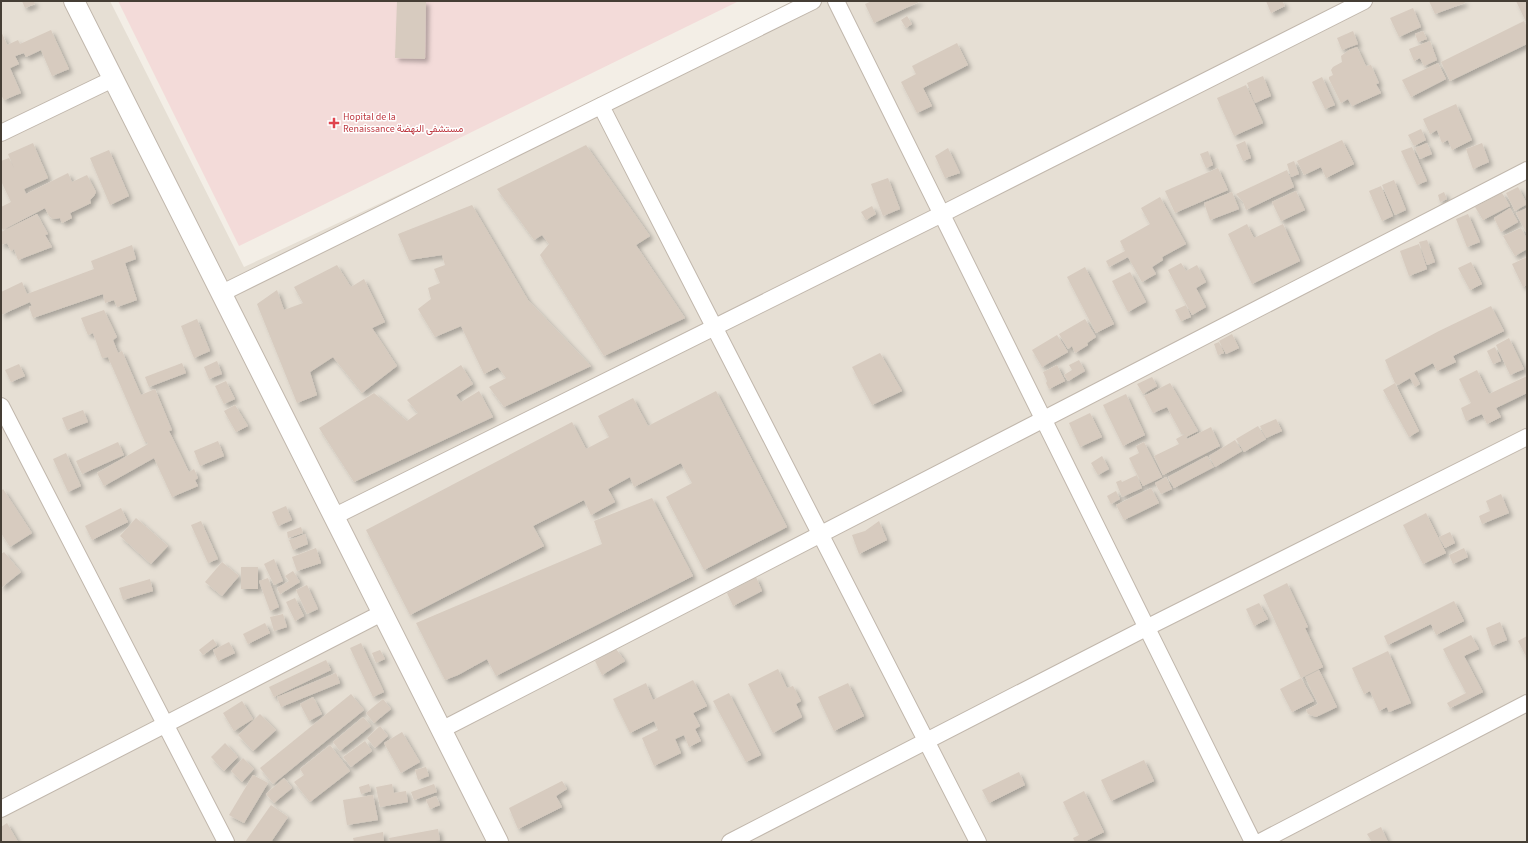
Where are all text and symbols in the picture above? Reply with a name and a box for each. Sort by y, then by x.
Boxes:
place label: Hopital de la Renaissance مستشفى النهضة [343,110,463,136]
marker: Hopital de la Renaissance مستشفى النهضة [328,117,340,129]

